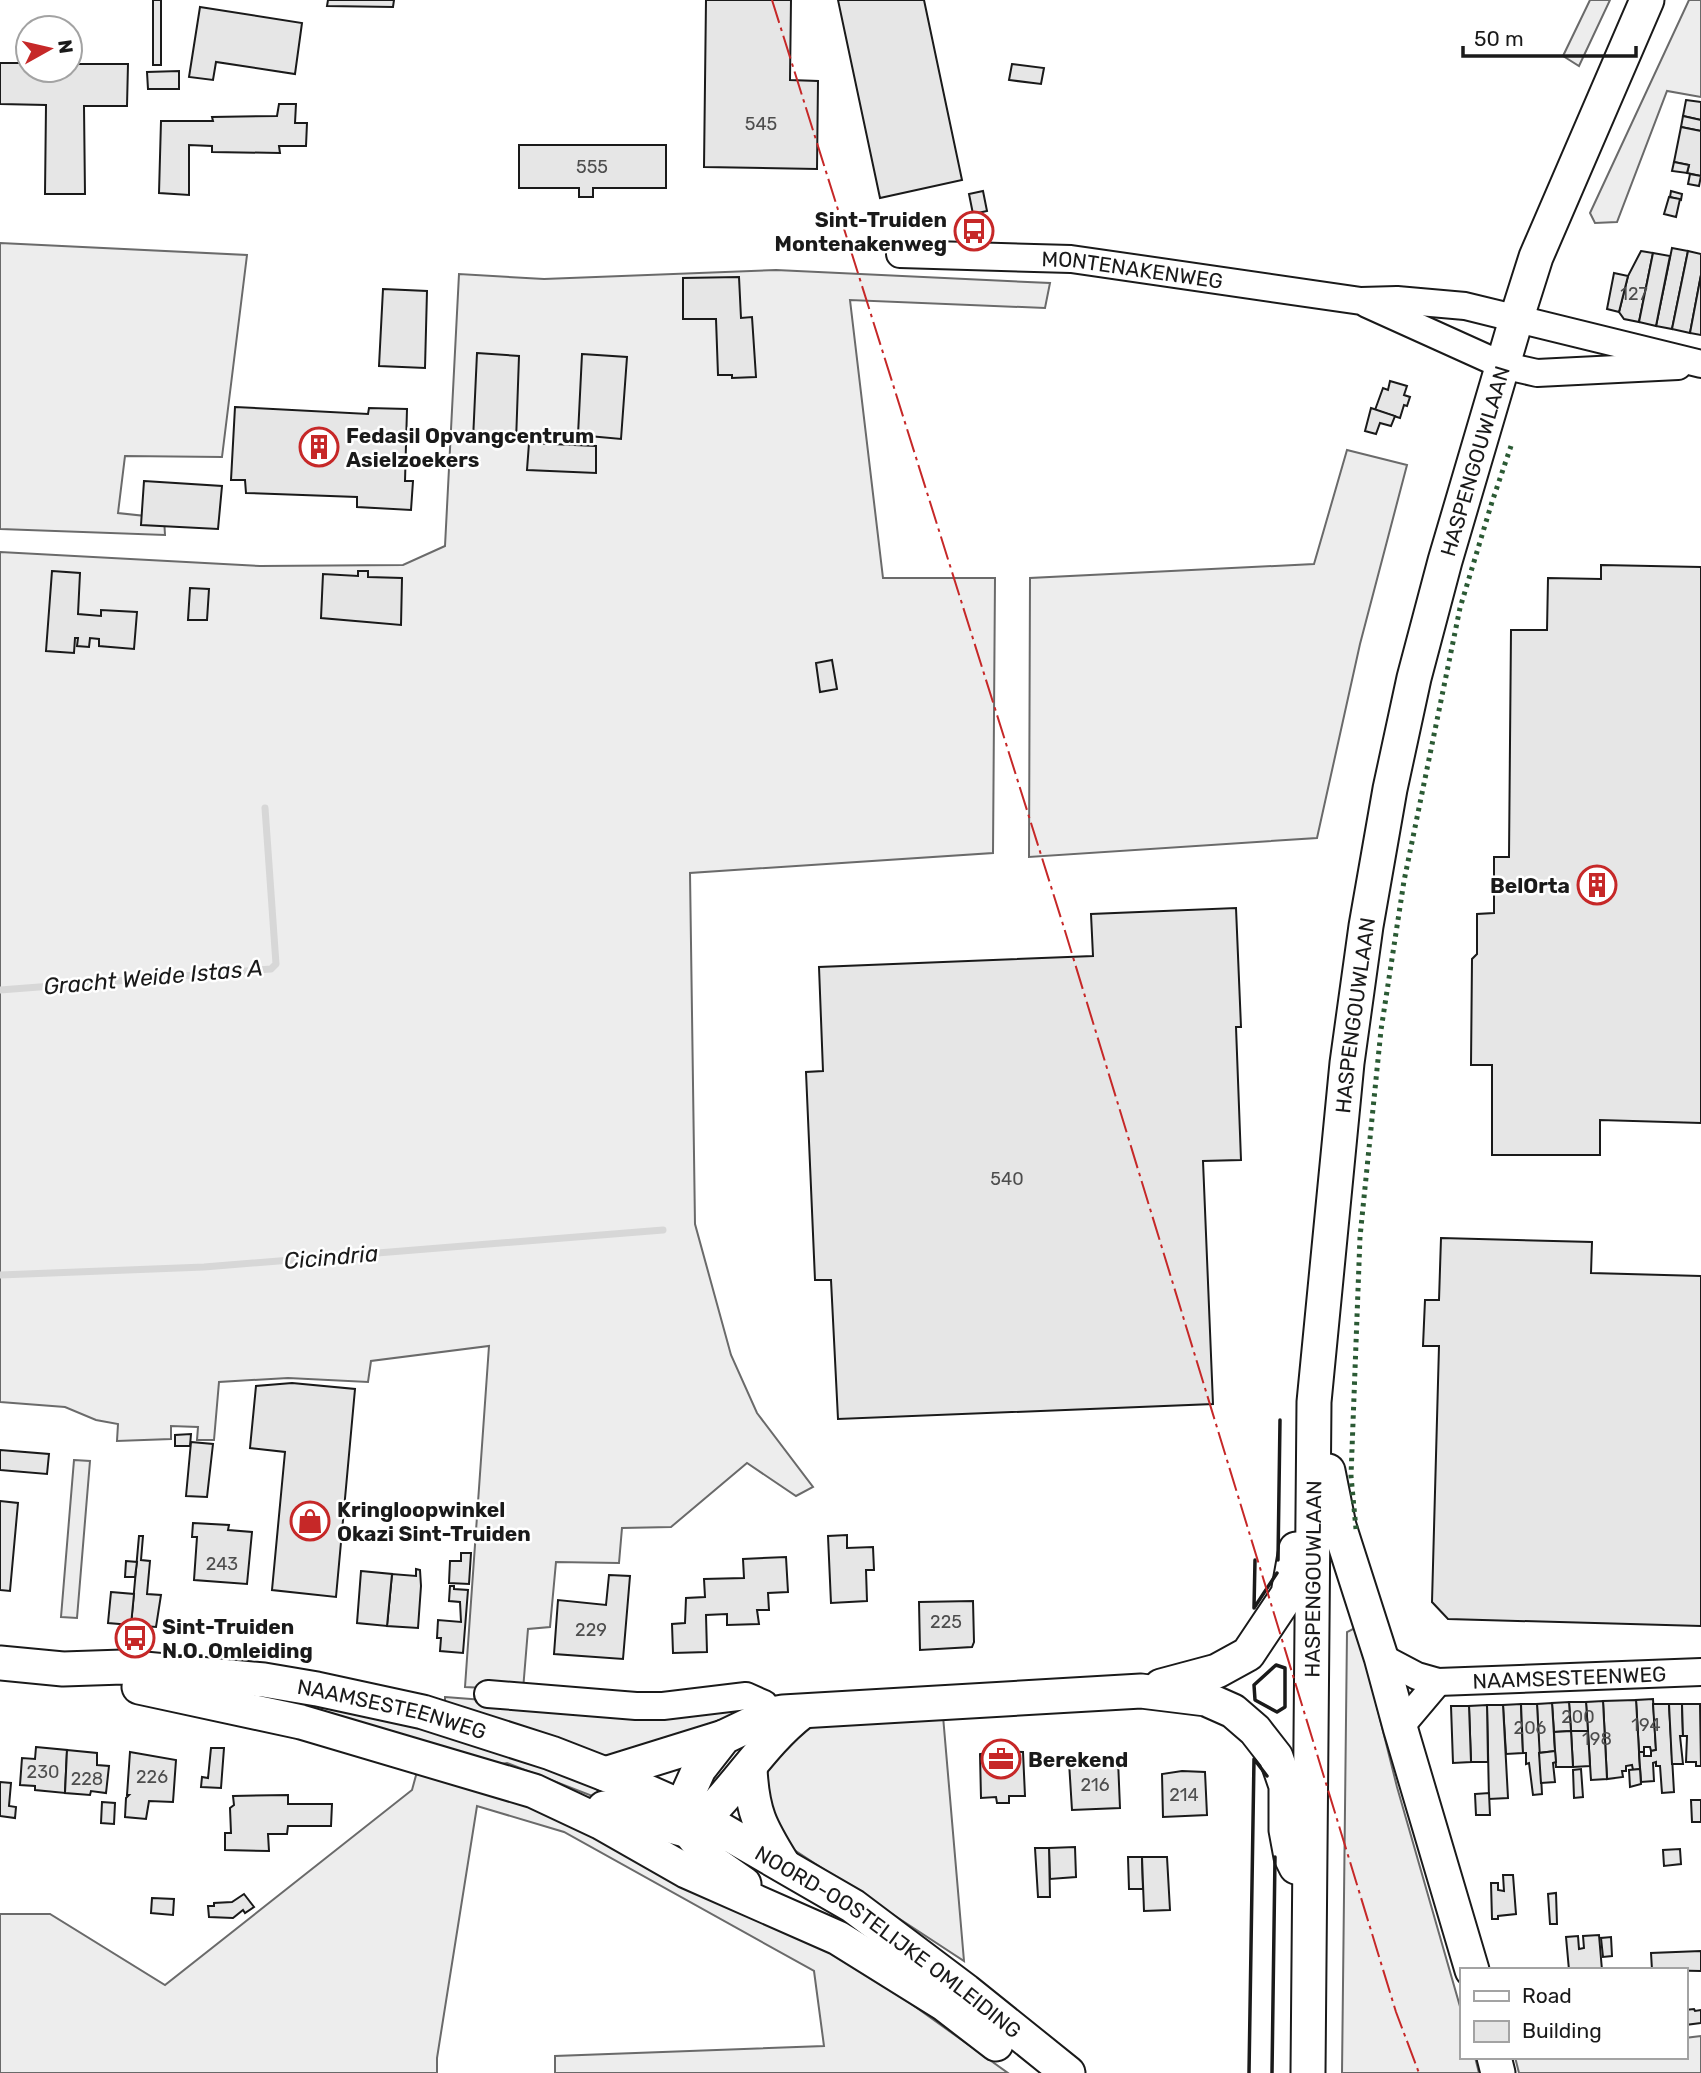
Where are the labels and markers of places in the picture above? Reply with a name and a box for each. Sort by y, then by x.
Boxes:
place label: Sint-Truiden Montenakenweg [775,207,947,256]
bus stop icon: Sint-Truiden Montenakenweg [953,210,995,252]
place label: Fedasil Opvangcentrum Asielzoekers [346,423,594,472]
building icon: Fedasil Opvangcentrum Asielzoekers [298,426,340,468]
building icon: BelOrta [1576,864,1618,906]
place label: BelOrta [1490,873,1570,898]
place label: Kringloopwinkel Okazi Sint-Truiden [337,1497,531,1546]
shop icon: Kringloopwinkel Okazi Sint-Truiden [289,1500,331,1542]
place label: Sint-Truiden N.O. Omleiding [162,1614,313,1663]
bus stop icon: Sint-Truiden N.O. Omleiding [114,1617,156,1659]
office icon: Berekend [980,1738,1022,1780]
place label: Berekend [1028,1747,1128,1772]

